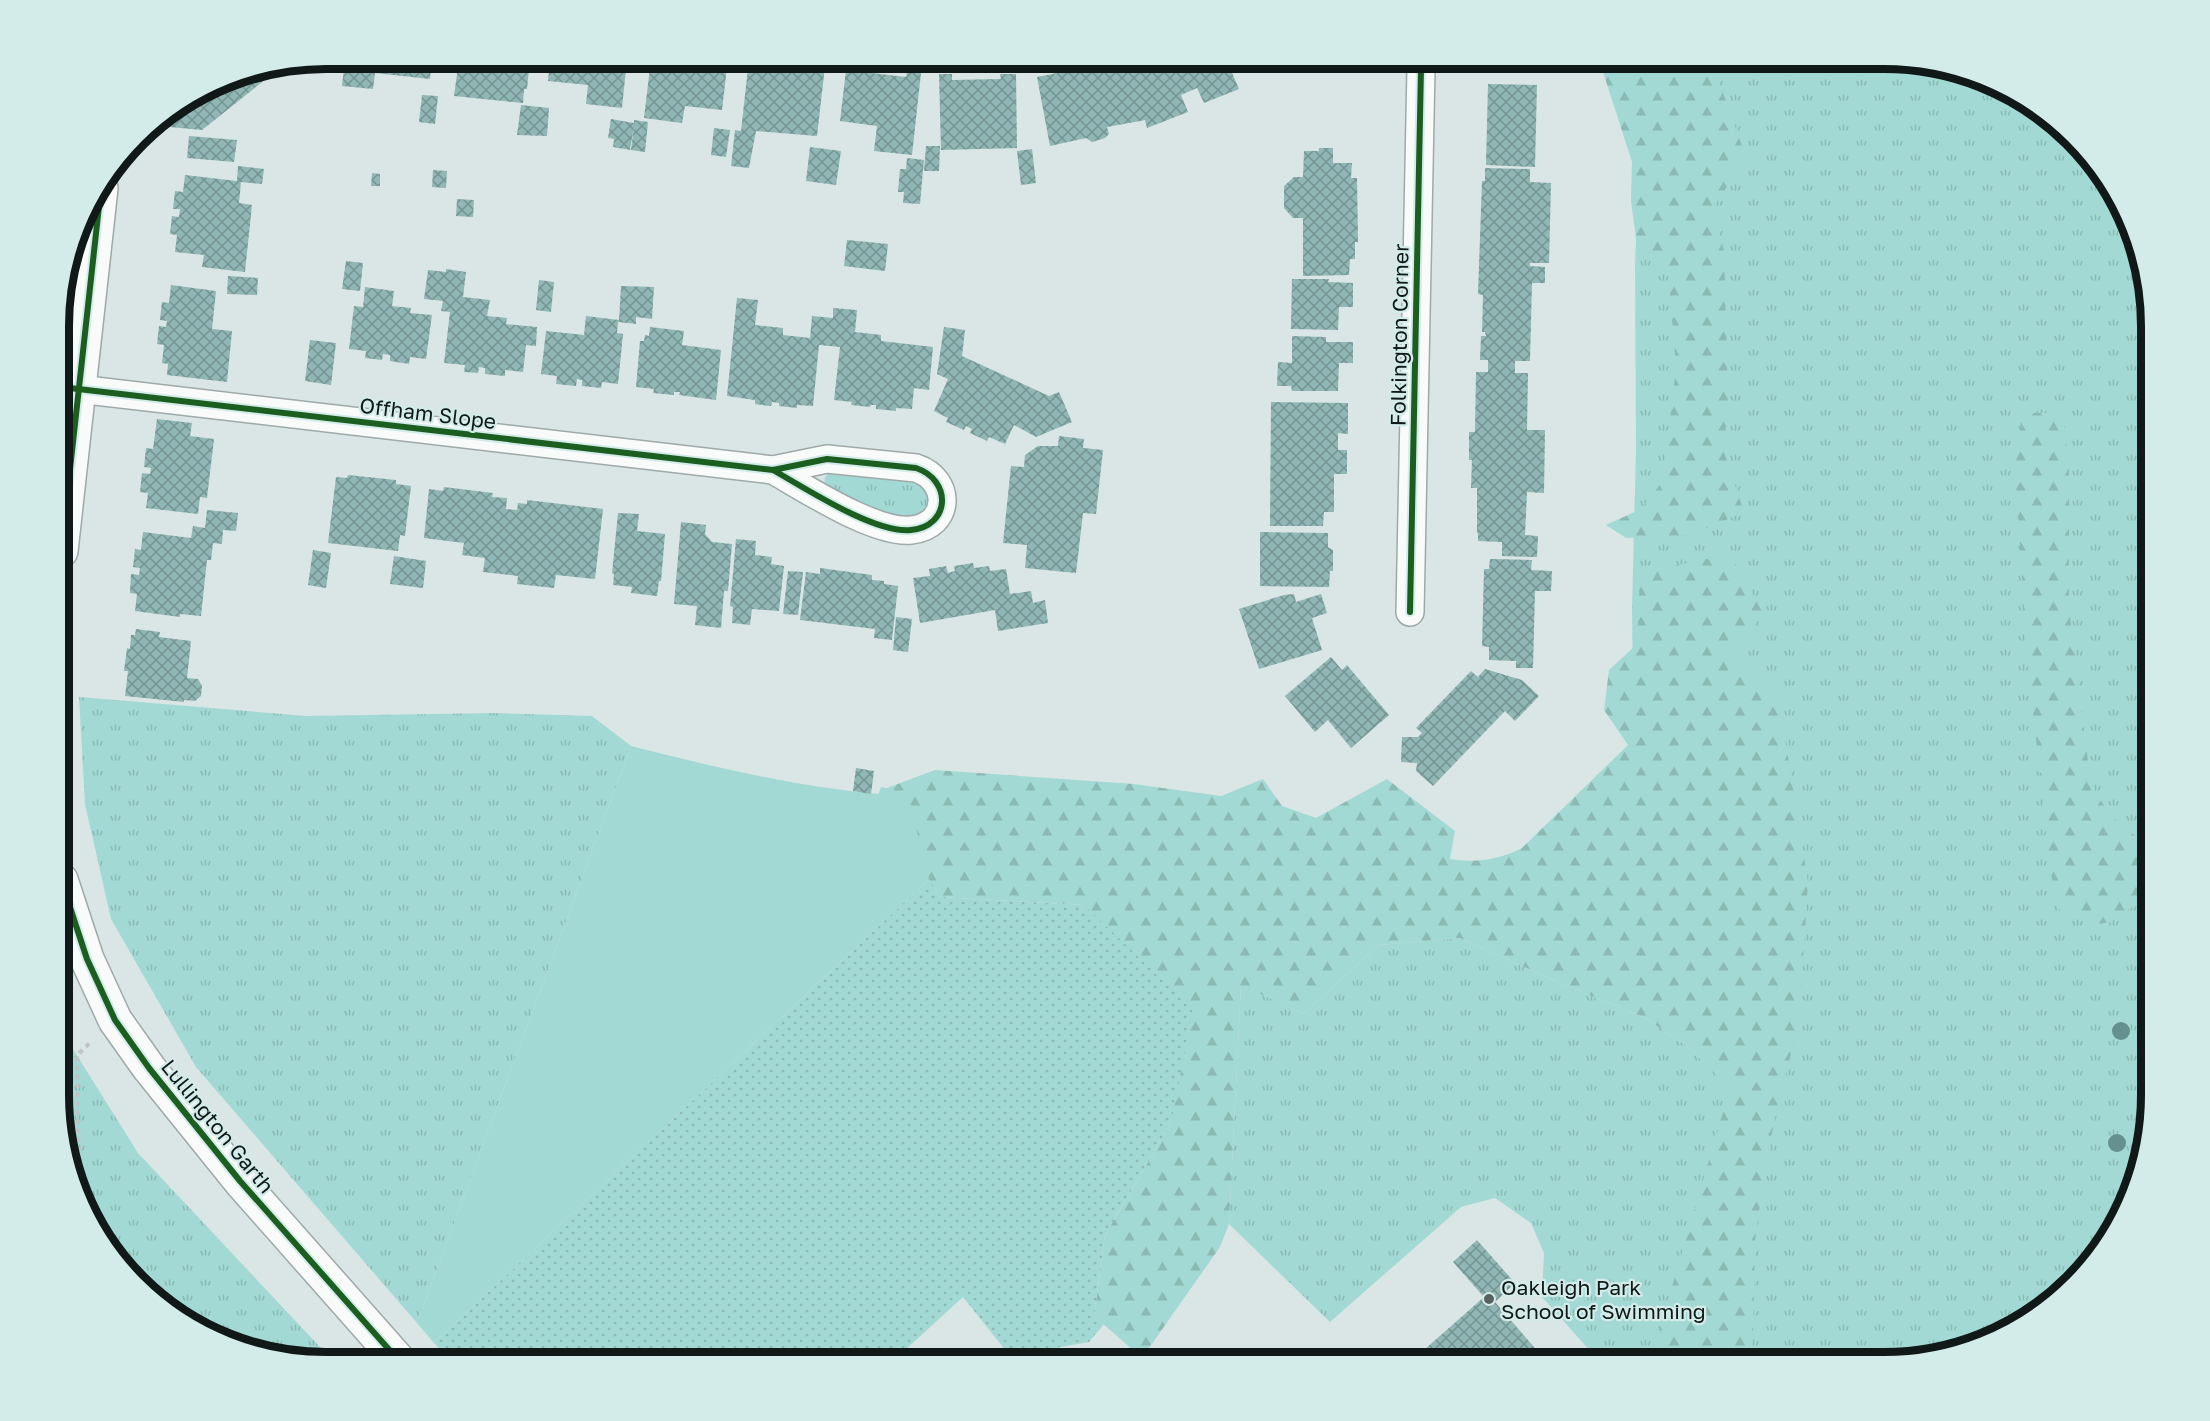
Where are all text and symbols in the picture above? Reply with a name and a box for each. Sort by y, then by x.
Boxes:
street label: Folkington Corner [1384,244,1414,426]
street label: Offham Slope [358,392,498,434]
street label: Lullington Garth [156,1054,280,1198]
place label: Oakleigh Park School of Swimming [1501,1274,1706,1324]
marker: Oakleigh Park School of Swimming [1482,1292,1496,1306]

